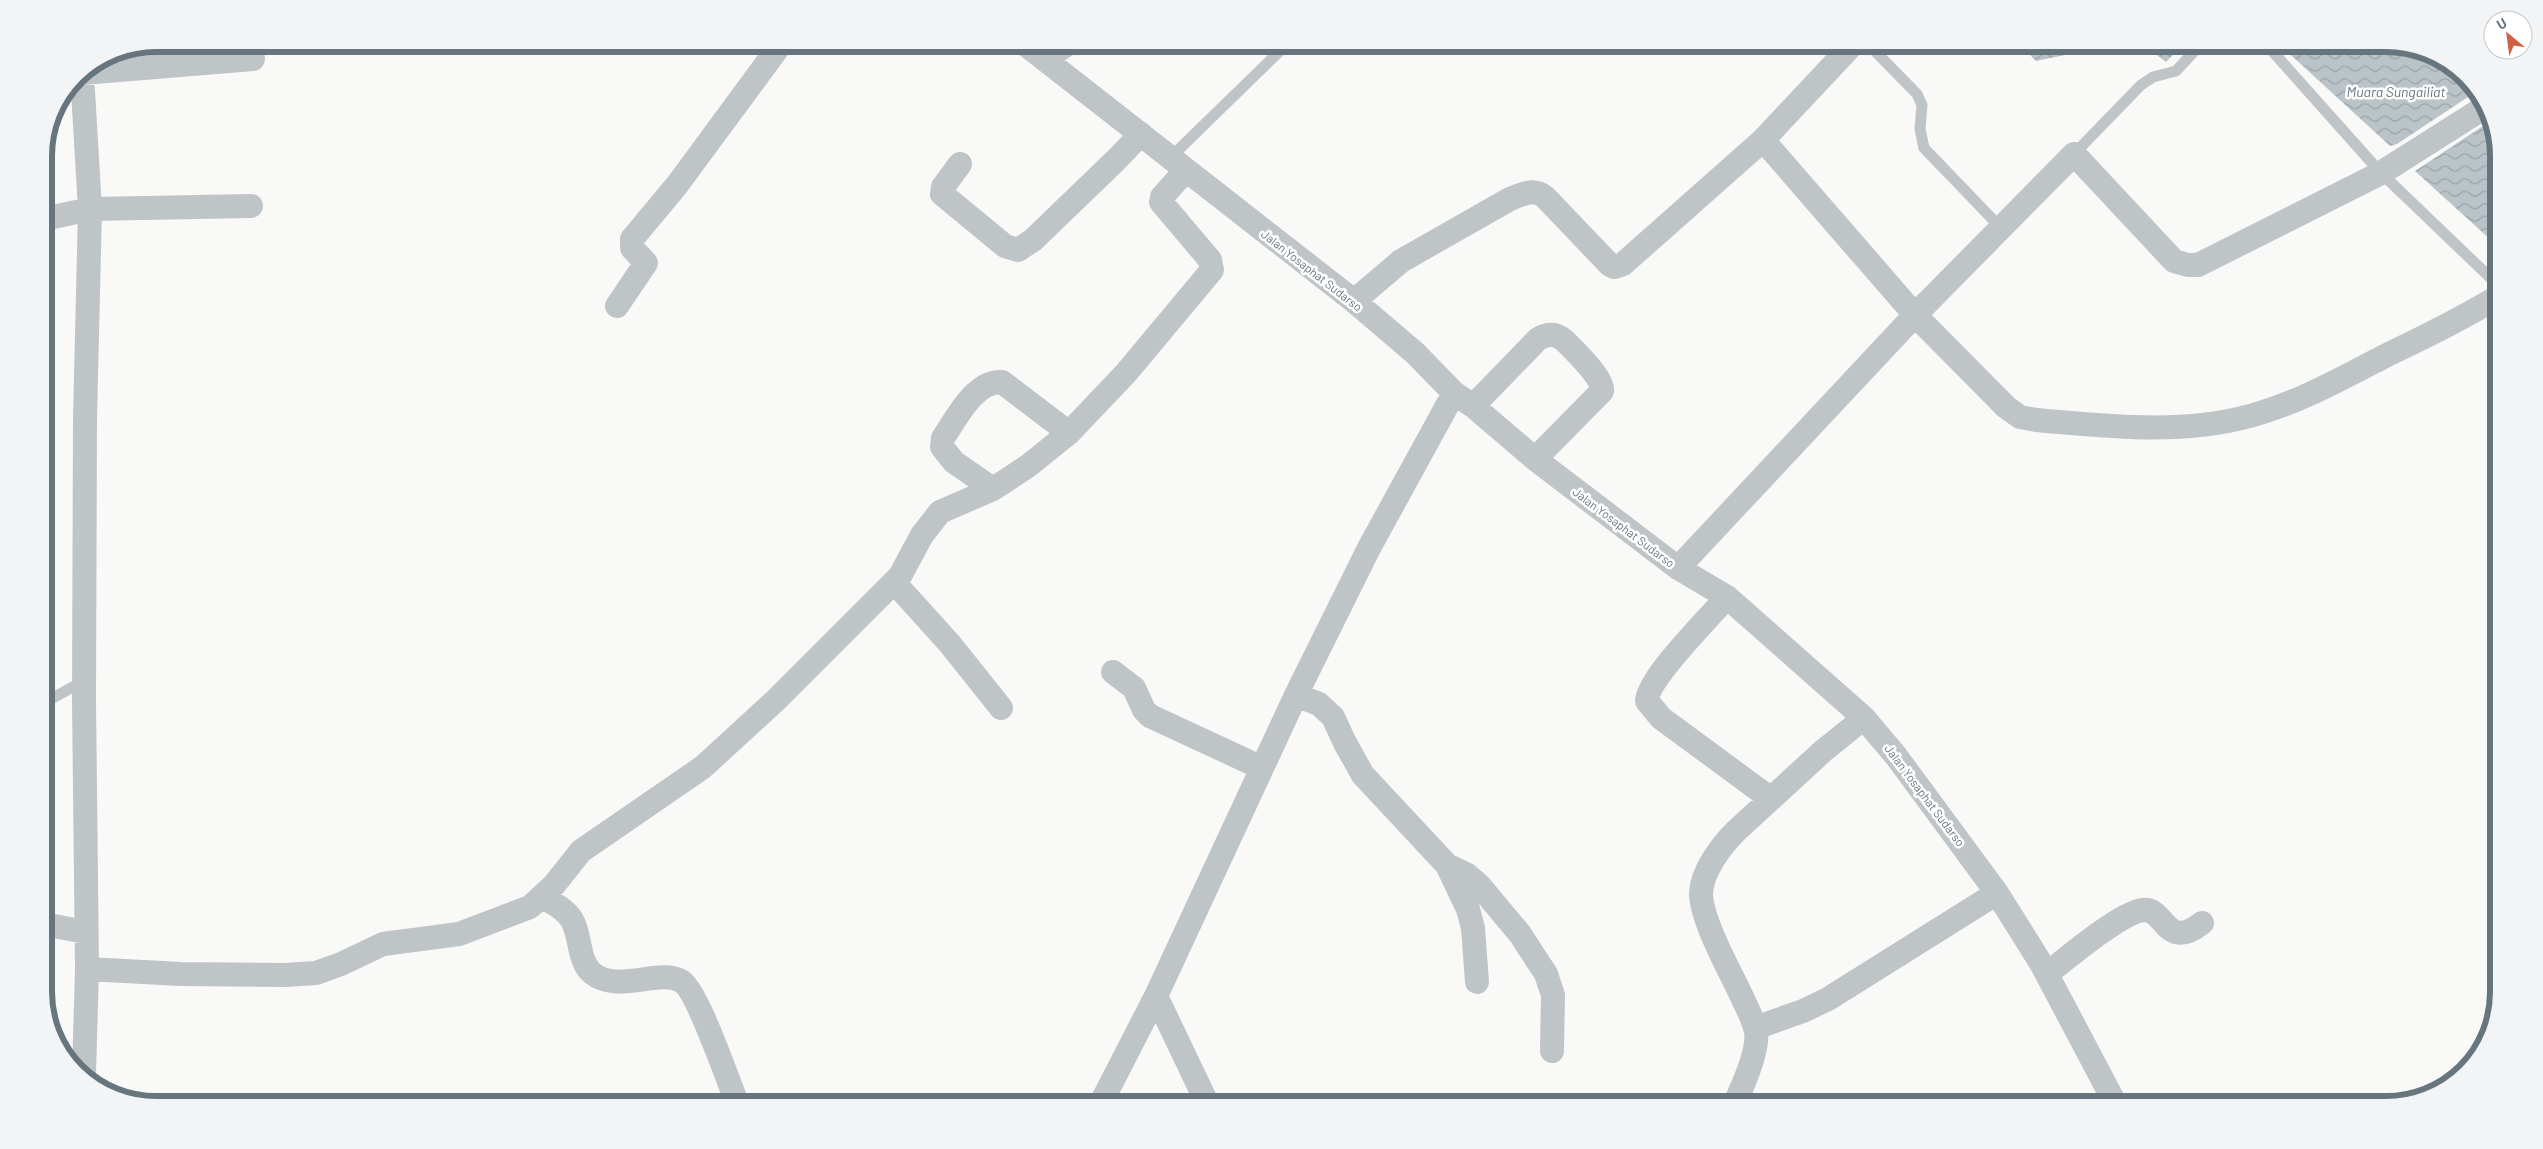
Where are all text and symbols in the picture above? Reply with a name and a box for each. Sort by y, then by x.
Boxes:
north arrow [2483,10,2533,60]
text: U [2493,14,2510,33]
water label: Muara Sungailiat [2347,83,2446,100]
street label: Jalan Yosaphat Sudarso [1259,226,1365,314]
street label: Jalan Yosaphat Sudarso [1570,484,1678,570]
street label: Jalan Yosaphat Sudarso [1882,741,1968,849]

